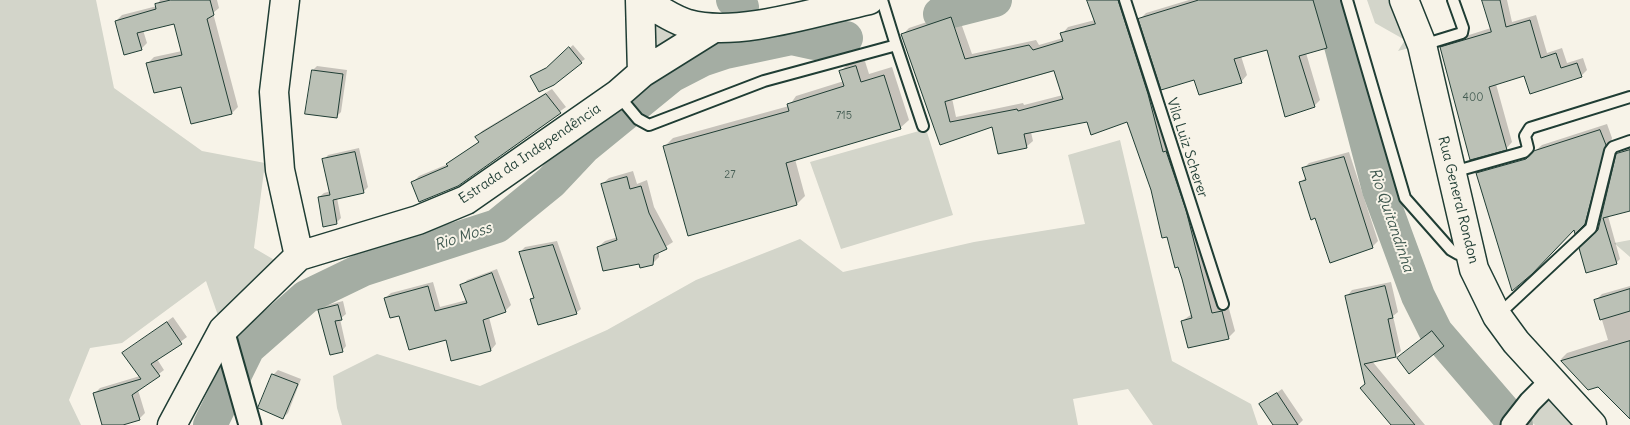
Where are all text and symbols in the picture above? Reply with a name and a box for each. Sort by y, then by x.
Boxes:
house number: 400 [1463,91,1483,105]
street label: Vila Luiz Scherer [1163,96,1211,200]
street label: Estrada da Independência [456,100,604,208]
house number: 715 [836,109,852,123]
street label: Rua General Rondon [1434,135,1482,265]
water label: Rio Quitandinha [1365,166,1417,274]
house number: 27 [724,168,736,182]
water label: Rio Moss [432,219,494,255]

